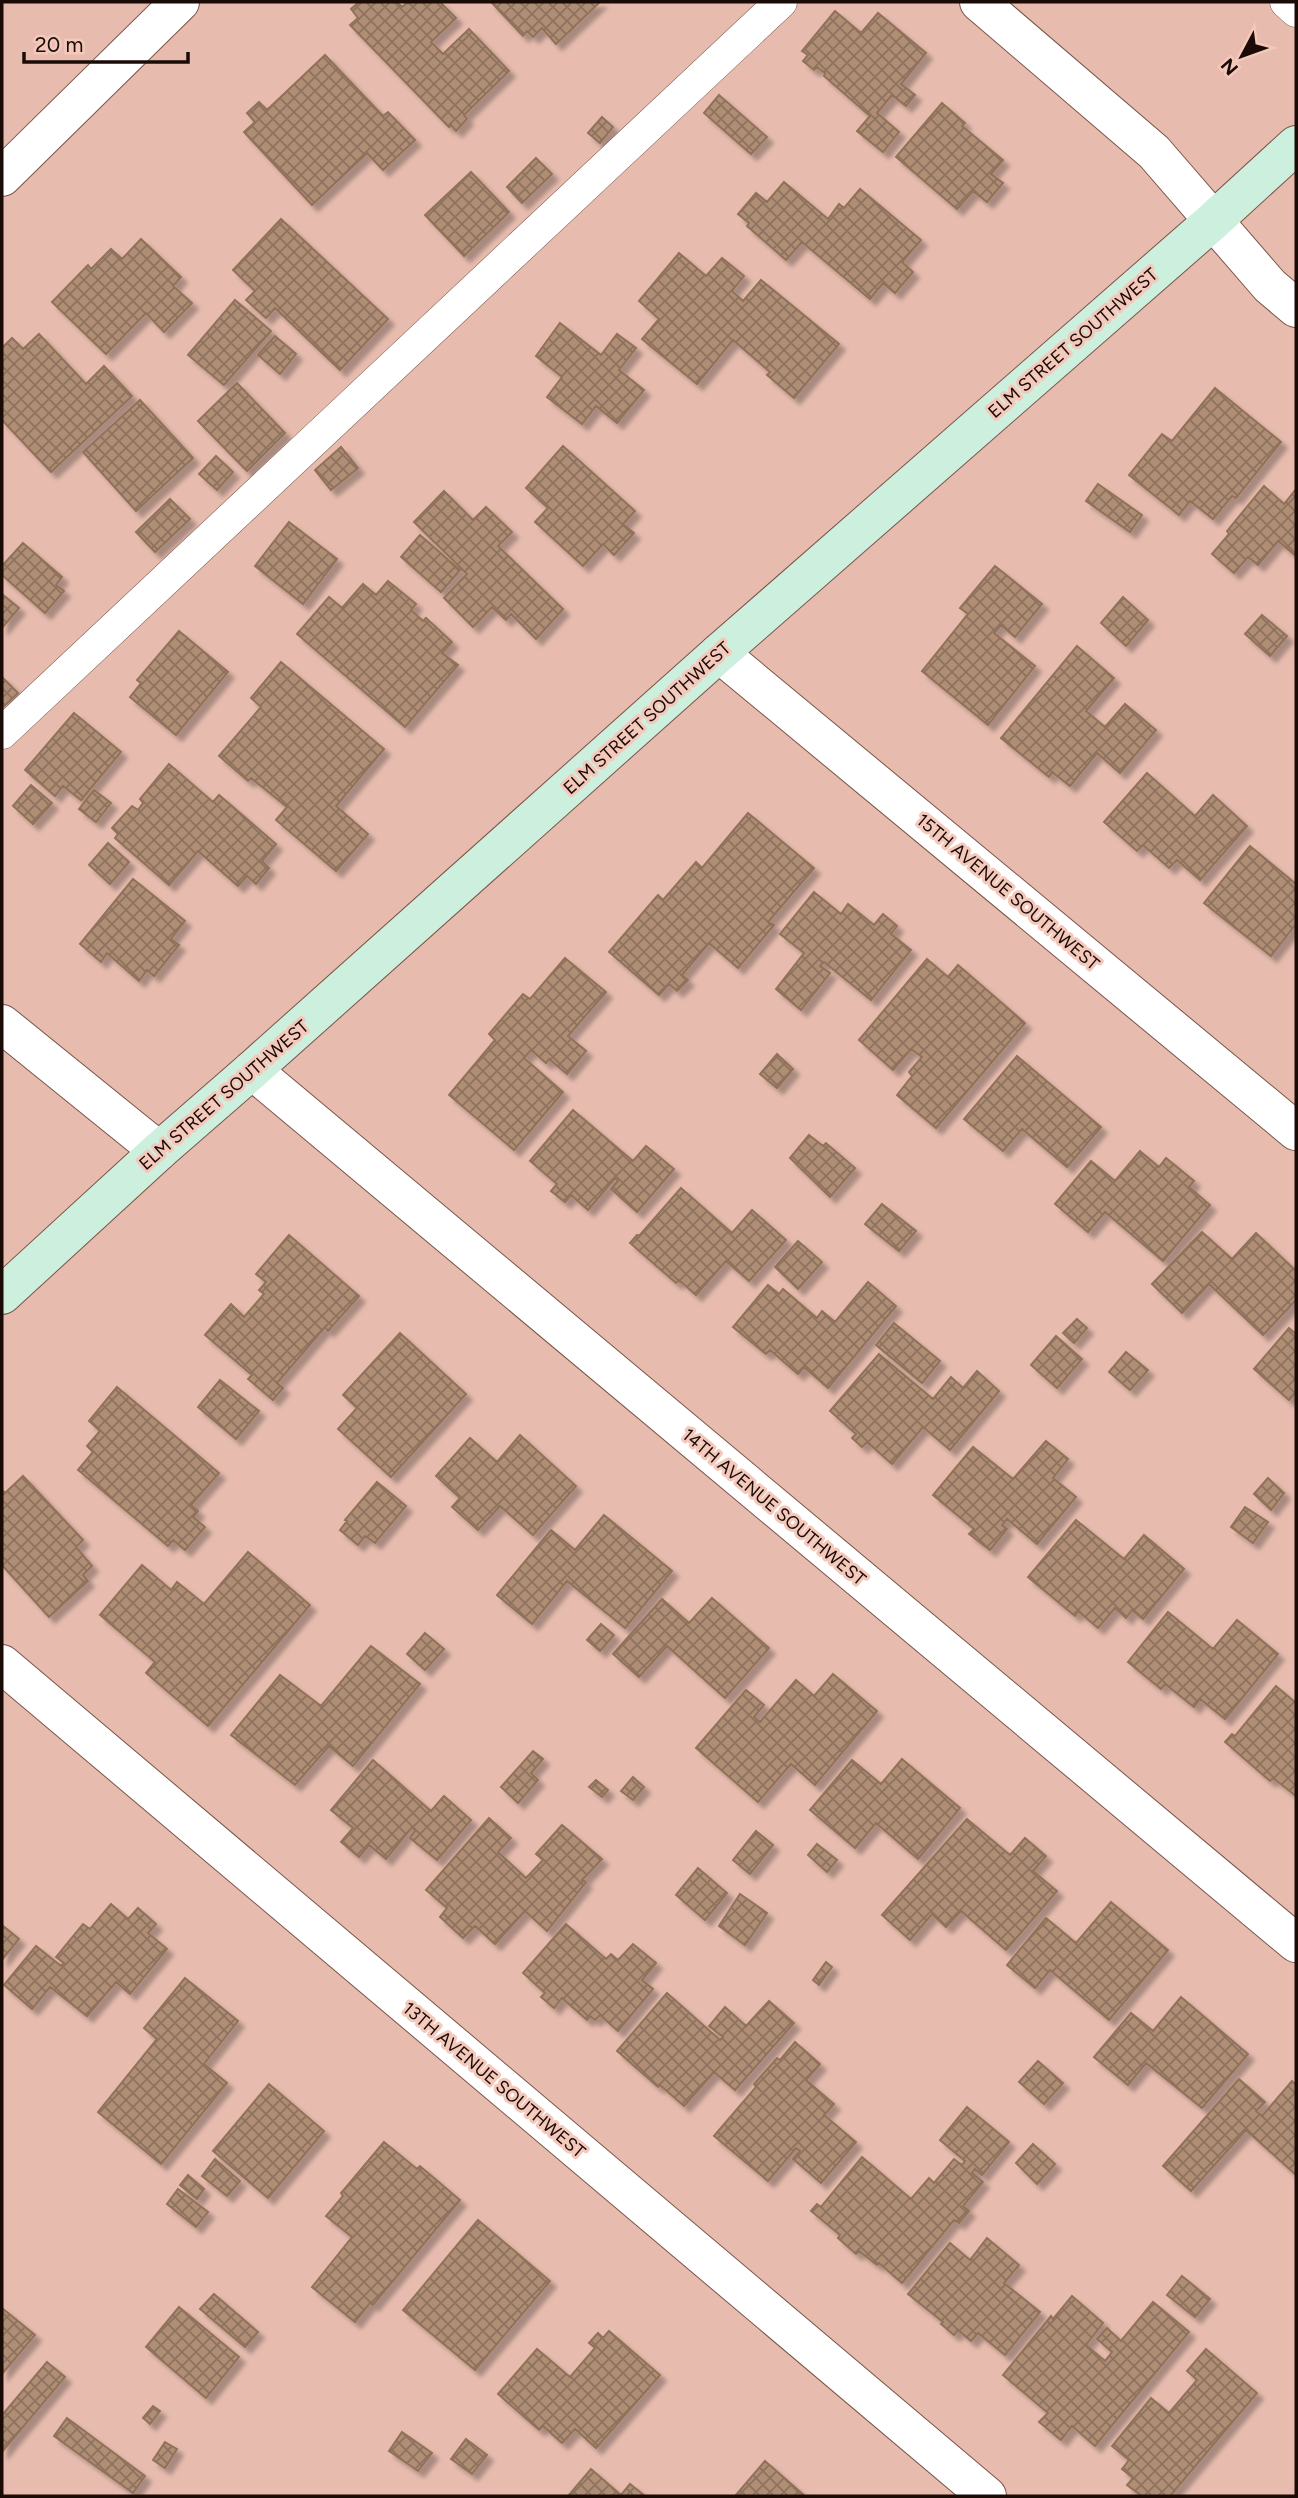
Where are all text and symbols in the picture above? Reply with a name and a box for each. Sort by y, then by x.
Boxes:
scale bar [24,21,189,65]
north arrow [1207,21,1277,91]
text: 20 m [35,32,83,57]
text: N [1216,54,1243,80]
street label: ELM STREET SOUTHWEST [984,263,1162,423]
street label: ELM STREET SOUTHWEST [559,637,735,799]
street label: 15TH AVENUE SOUTHWEST [912,809,1104,975]
street label: ELM STREET SOUTHWEST [135,1015,313,1175]
street label: 14TH AVENUE SOUTHWEST [678,1424,870,1590]
street label: 13TH AVENUE SOUTHWEST [398,1997,590,2163]

